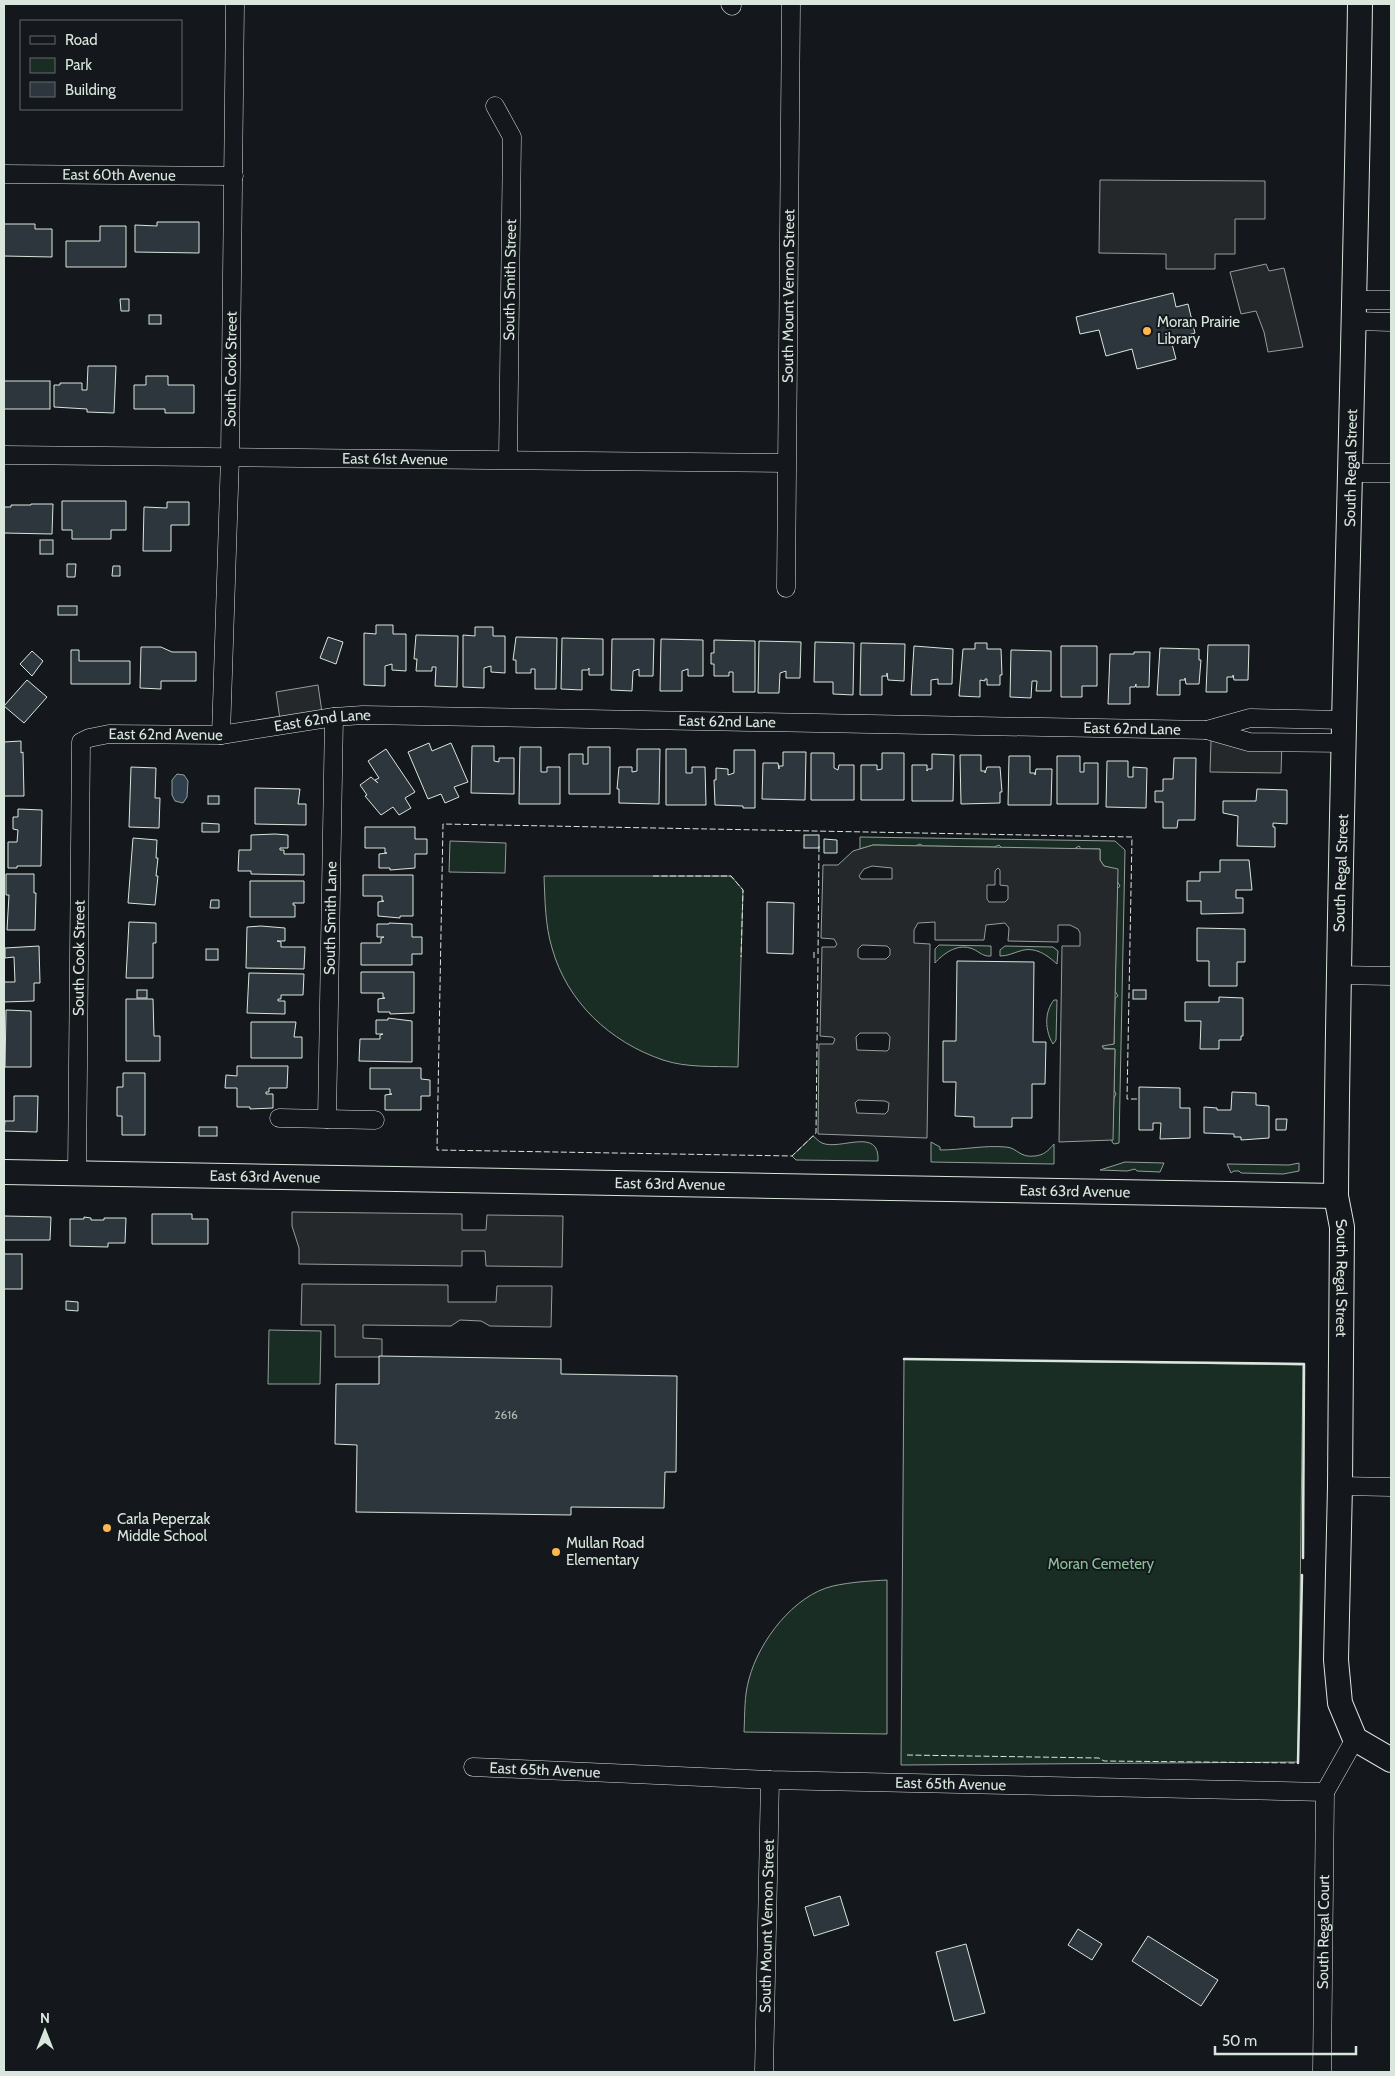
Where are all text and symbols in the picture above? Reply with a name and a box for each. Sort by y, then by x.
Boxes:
legend [20,20,182,110]
text: Road [65,31,98,49]
text: Park [65,56,92,74]
text: Building [65,81,116,99]
street label: East 60th Avenue [62,166,176,184]
street label: South Mount Vernon Street [779,209,798,383]
street label: South Smith Street [500,219,520,341]
street label: South Cook Street [221,311,241,427]
place label: Moran Prairie Library [1157,313,1240,348]
marker: Moran Prairie Library [1141,325,1153,337]
street label: South Regal Street [1341,409,1361,527]
street label: East 61st Avenue [342,449,448,469]
street label: East 62nd Lane [273,706,371,735]
street label: East 62nd Lane [678,712,776,731]
street label: East 62nd Lane [1083,719,1181,739]
street label: East 62nd Avenue [108,725,223,744]
street label: South Regal Street [1330,814,1352,932]
street label: South Smith Lane [321,861,340,975]
street label: South Cook Street [69,900,89,1016]
street label: East 63rd Avenue [209,1167,321,1187]
street label: East 63rd Avenue [614,1174,726,1194]
street label: East 63rd Avenue [1019,1181,1131,1201]
street label: South Regal Street [1332,1218,1351,1337]
house number: 2616 [494,1407,518,1422]
place label: Carla Peperzak Middle School [117,1510,210,1545]
marker: Carla Peperzak Middle School [101,1522,113,1534]
place label: Mullan Road Elementary [566,1534,644,1569]
marker: Mullan Road Elementary [550,1546,562,1558]
park label: Moran Cemetery [1048,1555,1155,1573]
street label: East 65th Avenue [489,1759,601,1782]
street label: East 65th Avenue [895,1774,1007,1794]
street label: South Mount Vernon Street [756,1839,778,2013]
street label: South Regal Court [1314,1875,1333,1989]
north arrow [20,2006,70,2056]
text: N [40,2009,50,2027]
scale bar [1215,2024,1356,2056]
text: 50 m [1222,2032,1257,2050]

